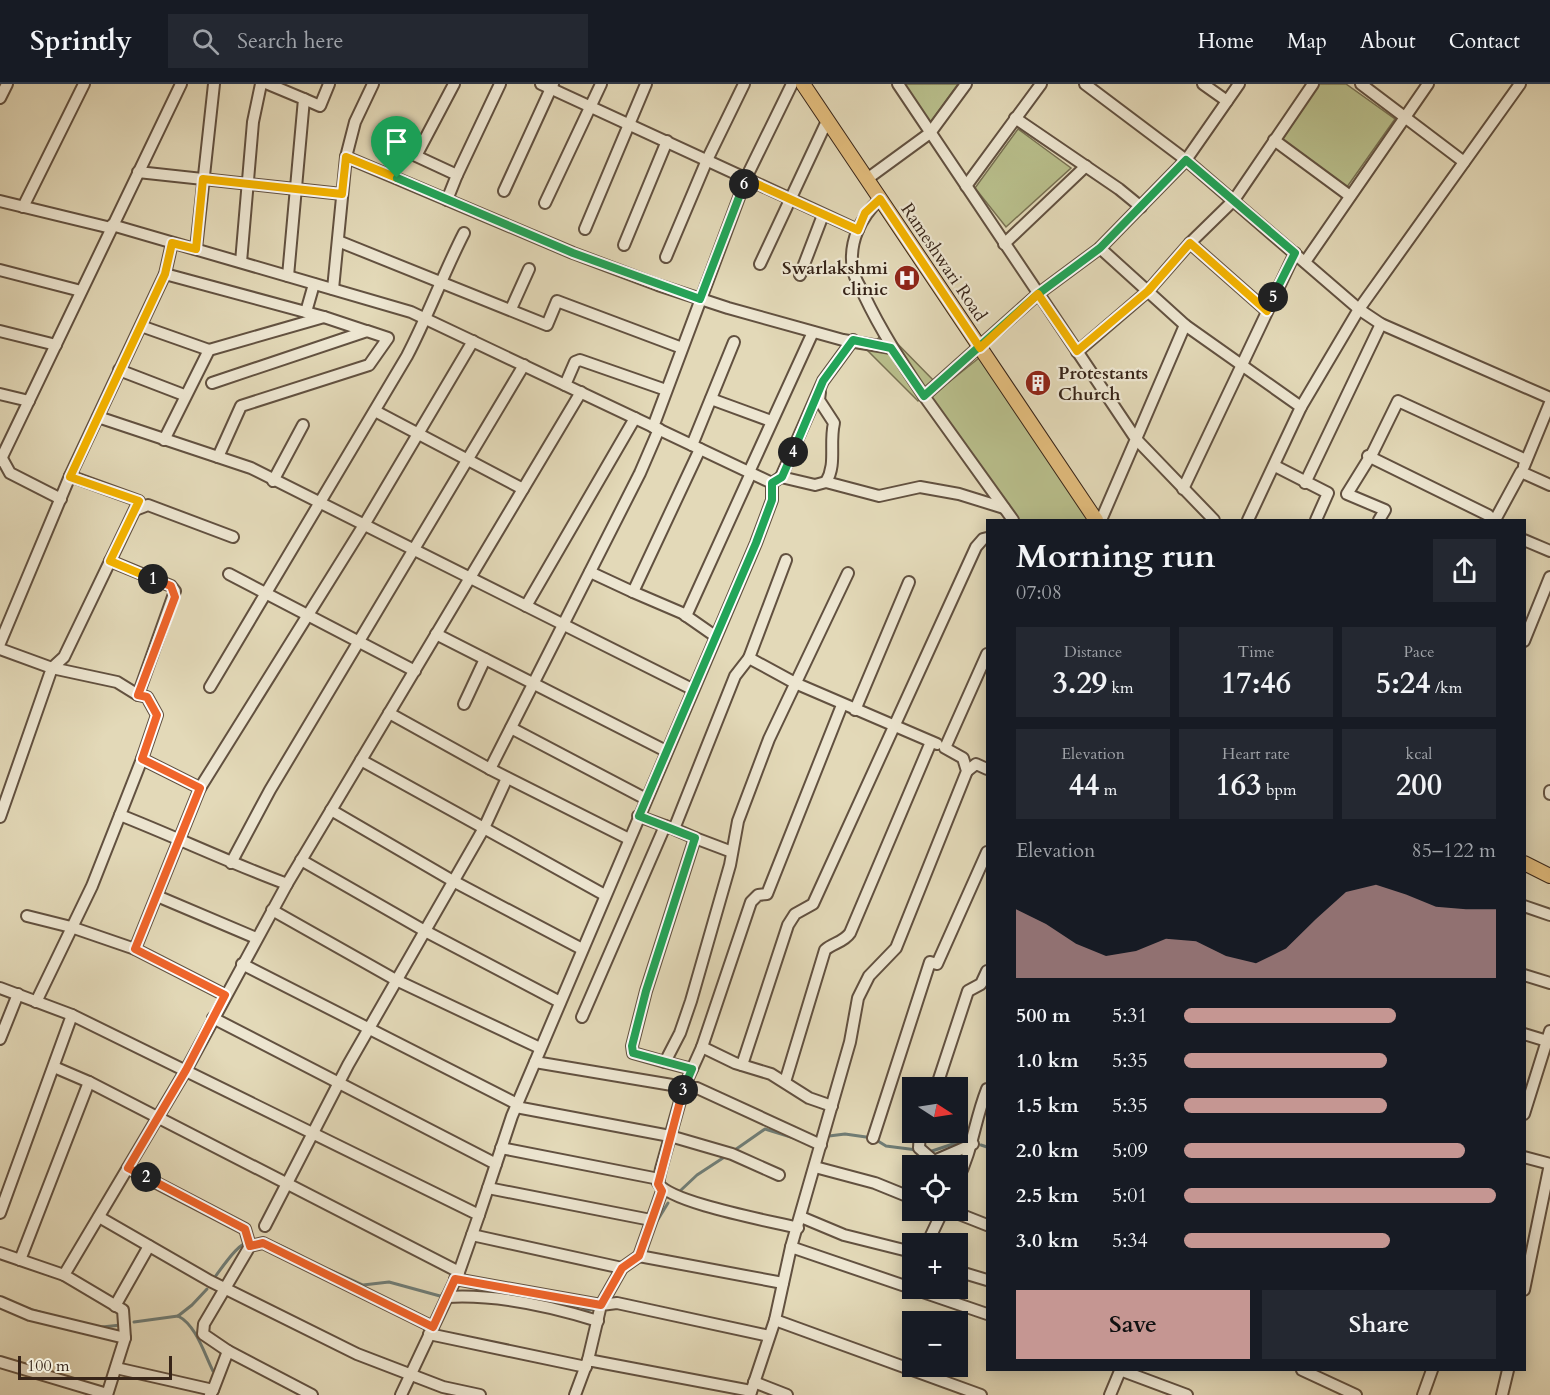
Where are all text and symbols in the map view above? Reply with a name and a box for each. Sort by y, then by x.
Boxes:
search box [168,14,588,68]
text: Sprintly [30,22,132,60]
icon: search [189,25,222,58]
text: Search here [237,26,344,56]
text: Home [1198,27,1254,56]
text: Map [1287,27,1327,56]
text: About [1360,27,1416,56]
text: Contact [1449,27,1520,56]
pin [371,116,422,178]
icon: arrive [380,125,413,158]
pin: 6 [729,169,759,199]
text: 6 [740,173,748,195]
street label: Rameshwari Road [895,198,993,327]
place label: Swarlakshmi clinic [782,256,888,302]
hospital icon: Swarlakshmi clinic [892,263,922,293]
pin: 5 [1258,282,1288,312]
text: 5 [1269,286,1277,308]
place label: Protestants Church [1058,361,1148,407]
building icon: Protestants Church [1023,368,1053,398]
pin: 4 [778,437,808,467]
text: 4 [789,441,797,463]
text: Morning run [1016,534,1216,579]
button: share [1433,539,1496,602]
pin: 1 [138,564,168,594]
text: 1 [149,568,157,590]
text: 07:08 [1016,579,1062,606]
text: Distance [1064,641,1122,663]
text: Time [1237,641,1275,663]
text: Pace [1404,641,1434,663]
text: 3.29 [1052,663,1107,704]
text: 17:46 [1221,663,1291,704]
text: 5:24 [1376,663,1431,704]
text: km [1107,677,1134,699]
text: /km [1431,677,1462,699]
text: Elevation [1061,743,1125,765]
text: Heart rate [1222,743,1290,765]
text: kcal [1406,743,1432,765]
text: 44 [1069,765,1099,806]
text: 163 [1215,765,1262,806]
text: 200 [1396,765,1442,806]
text: m [1099,779,1117,801]
text: bpm [1262,779,1297,801]
text: Elevation [1016,837,1095,864]
text: 85–122 m [1411,837,1496,864]
text: 500 m [1016,1002,1071,1029]
text: 5:31 [1112,1002,1148,1029]
text: 1.0 km [1016,1047,1079,1074]
text: 5:35 [1112,1047,1148,1074]
pin: 3 [668,1075,698,1105]
north arrow [902,1077,968,1143]
map controls [902,1077,968,1377]
text: 3 [679,1079,687,1101]
text: 1.5 km [1016,1092,1079,1119]
text: 5:35 [1112,1092,1148,1119]
text: 2.0 km [1016,1137,1079,1164]
text: 5:09 [1112,1137,1148,1164]
button: locate [902,1155,968,1221]
pin: 2 [131,1162,161,1192]
text: 2 [142,1166,150,1188]
text: 2.5 km [1016,1182,1079,1209]
text: 5:01 [1112,1182,1148,1209]
text: 3.0 km [1016,1227,1079,1254]
text: 5:34 [1112,1227,1148,1254]
button: + [902,1233,968,1299]
button: Save [1016,1290,1250,1359]
button: Share [1262,1290,1496,1359]
button: − [902,1311,968,1377]
scale bar [18,1353,172,1380]
text: 100 m [27,1355,69,1377]

